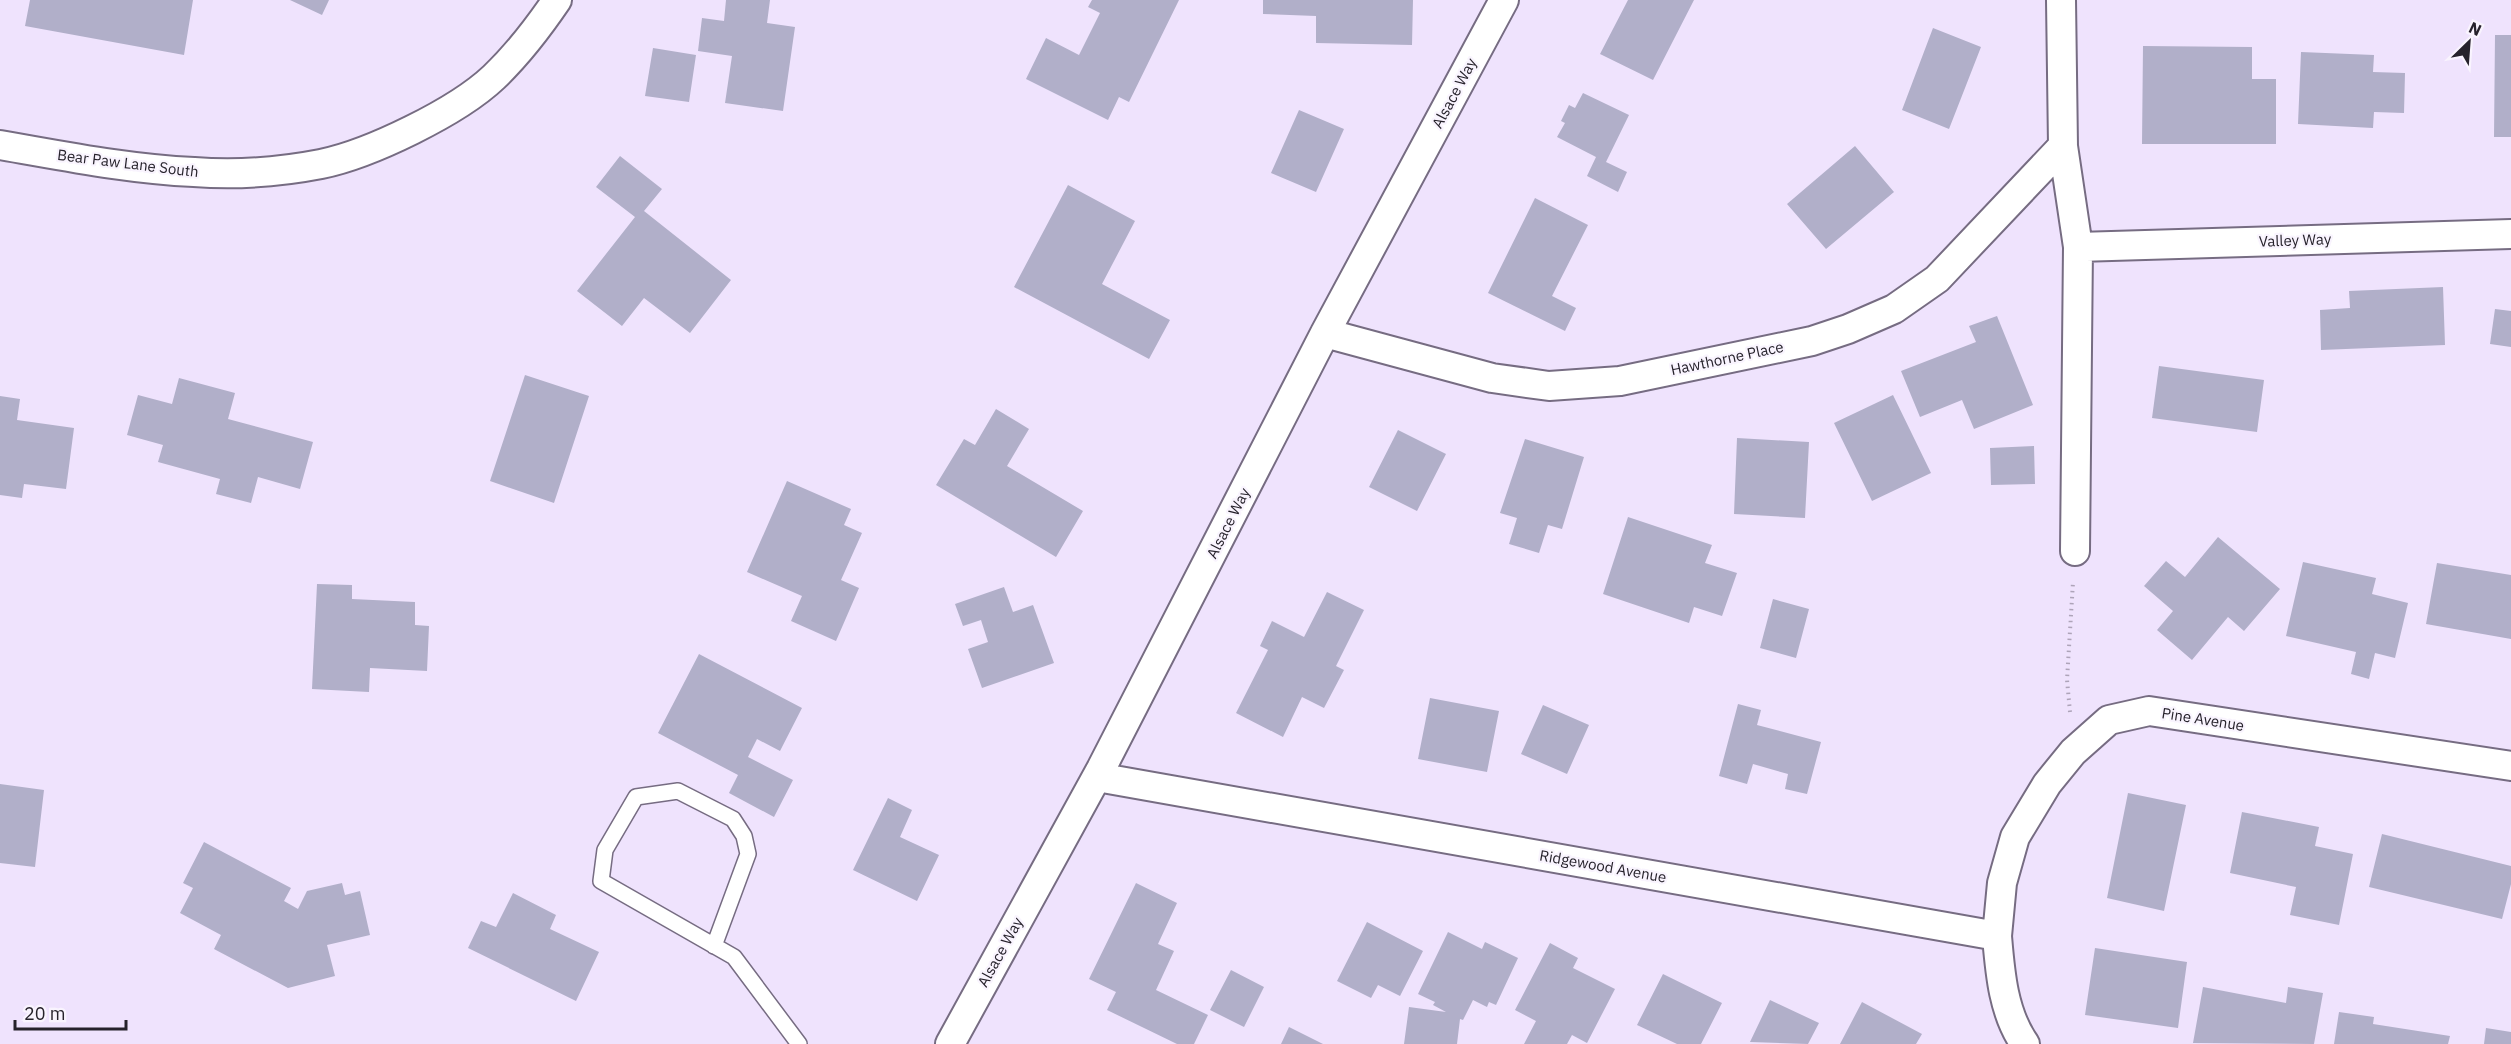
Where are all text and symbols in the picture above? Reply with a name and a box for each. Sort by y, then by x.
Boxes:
north arrow [2439,12,2499,72]
text: N [2466,17,2485,40]
street label: Alsace Way [1428,54,1481,131]
street label: Bear Paw Lane South [56,145,200,181]
street label: Valley Way [2258,229,2332,251]
street label: Hawthorne Place [1669,337,1785,379]
street label: Alsace Way [1202,484,1254,562]
street label: Pine Avenue [2160,703,2246,735]
street label: Ridgewood Avenue [1538,845,1668,887]
street label: Alsace Way [973,913,1027,990]
scale bar [15,993,126,1031]
text: 20 m [24,1002,66,1025]

